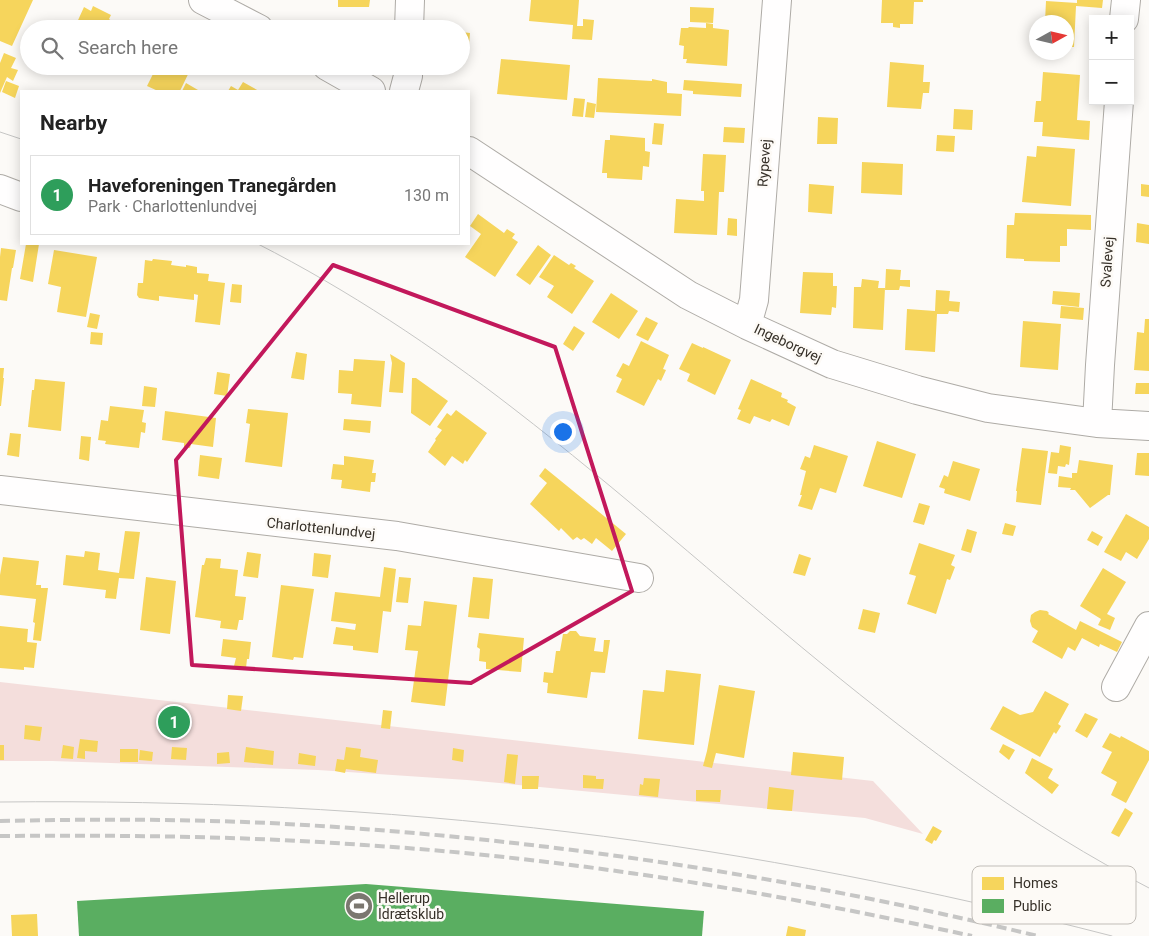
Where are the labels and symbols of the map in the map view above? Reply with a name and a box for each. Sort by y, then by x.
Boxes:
north arrow [1029,15,1074,60]
street label: Rypevej [754,139,774,187]
street label: Svalevej [1097,236,1117,288]
street label: Ingeborgvej [752,320,824,366]
your location [550,419,576,445]
street label: Charlottenlundvej [266,514,376,542]
pin: 1 [158,703,190,741]
legend [972,866,1136,924]
text: Homes [1013,875,1058,891]
place label: Hellerup Idrætsklub [378,890,444,922]
sports icon: Hellerup Idrætsklub [344,891,374,921]
text: Public [1013,898,1052,914]

